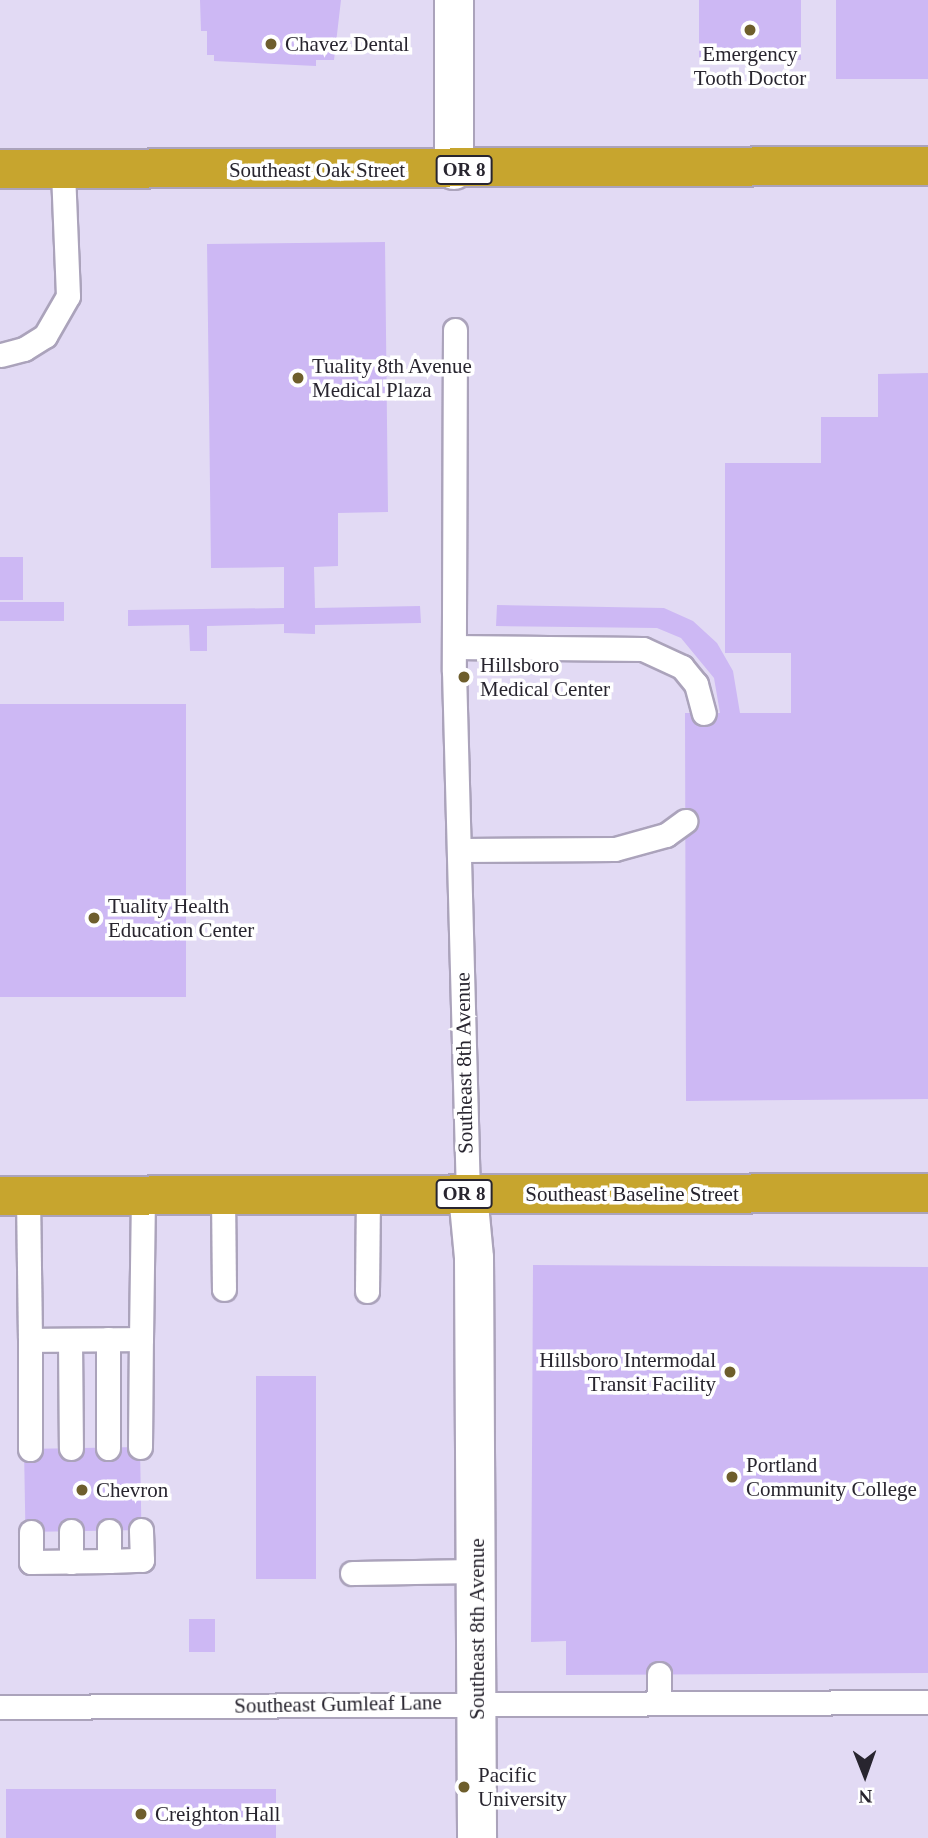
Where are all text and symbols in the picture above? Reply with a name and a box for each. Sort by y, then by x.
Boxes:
marker: Emergency Tooth Doctor [742,22,758,38]
place label: Chavez Dental [285,31,409,57]
marker: Chavez Dental [263,36,279,52]
place label: Emergency Tooth Doctor [694,41,806,91]
road number: OR 8 [434,154,494,186]
street label: Southeast Oak Street [229,157,405,183]
place label: Tuality 8th Avenue Medical Plaza [312,353,473,403]
marker: Tuality 8th Avenue Medical Plaza [290,370,306,386]
place label: Hillsboro Medical Center [480,652,610,702]
marker: Hillsboro Medical Center [454,667,474,687]
place label: Tuality Health Education Center [108,893,254,943]
marker: Tuality Health Education Center [86,910,102,926]
street label: Southeast 8th Avenue [450,971,478,1155]
road number: OR 8 [434,1178,494,1210]
street label: Southeast Baseline Street [525,1181,739,1207]
place label: Hillsboro Intermodal Transit Facility [539,1347,716,1397]
marker: Hillsboro Intermodal Transit Facility [722,1364,738,1380]
place label: Portland Community College [746,1452,917,1502]
marker: Portland Community College [724,1469,740,1485]
place label: Chevron [96,1477,168,1503]
marker: Chevron [74,1482,90,1498]
street label: Southeast 8th Avenue [464,1538,490,1720]
street label: Southeast Gumleaf Lane [234,1690,442,1718]
north arrow [830,1740,900,1810]
place label: Pacific University [478,1762,567,1812]
marker: Pacific University [456,1779,472,1795]
text: N [858,1786,872,1807]
place label: Creighton Hall [155,1801,280,1827]
marker: Creighton Hall [133,1806,149,1822]

